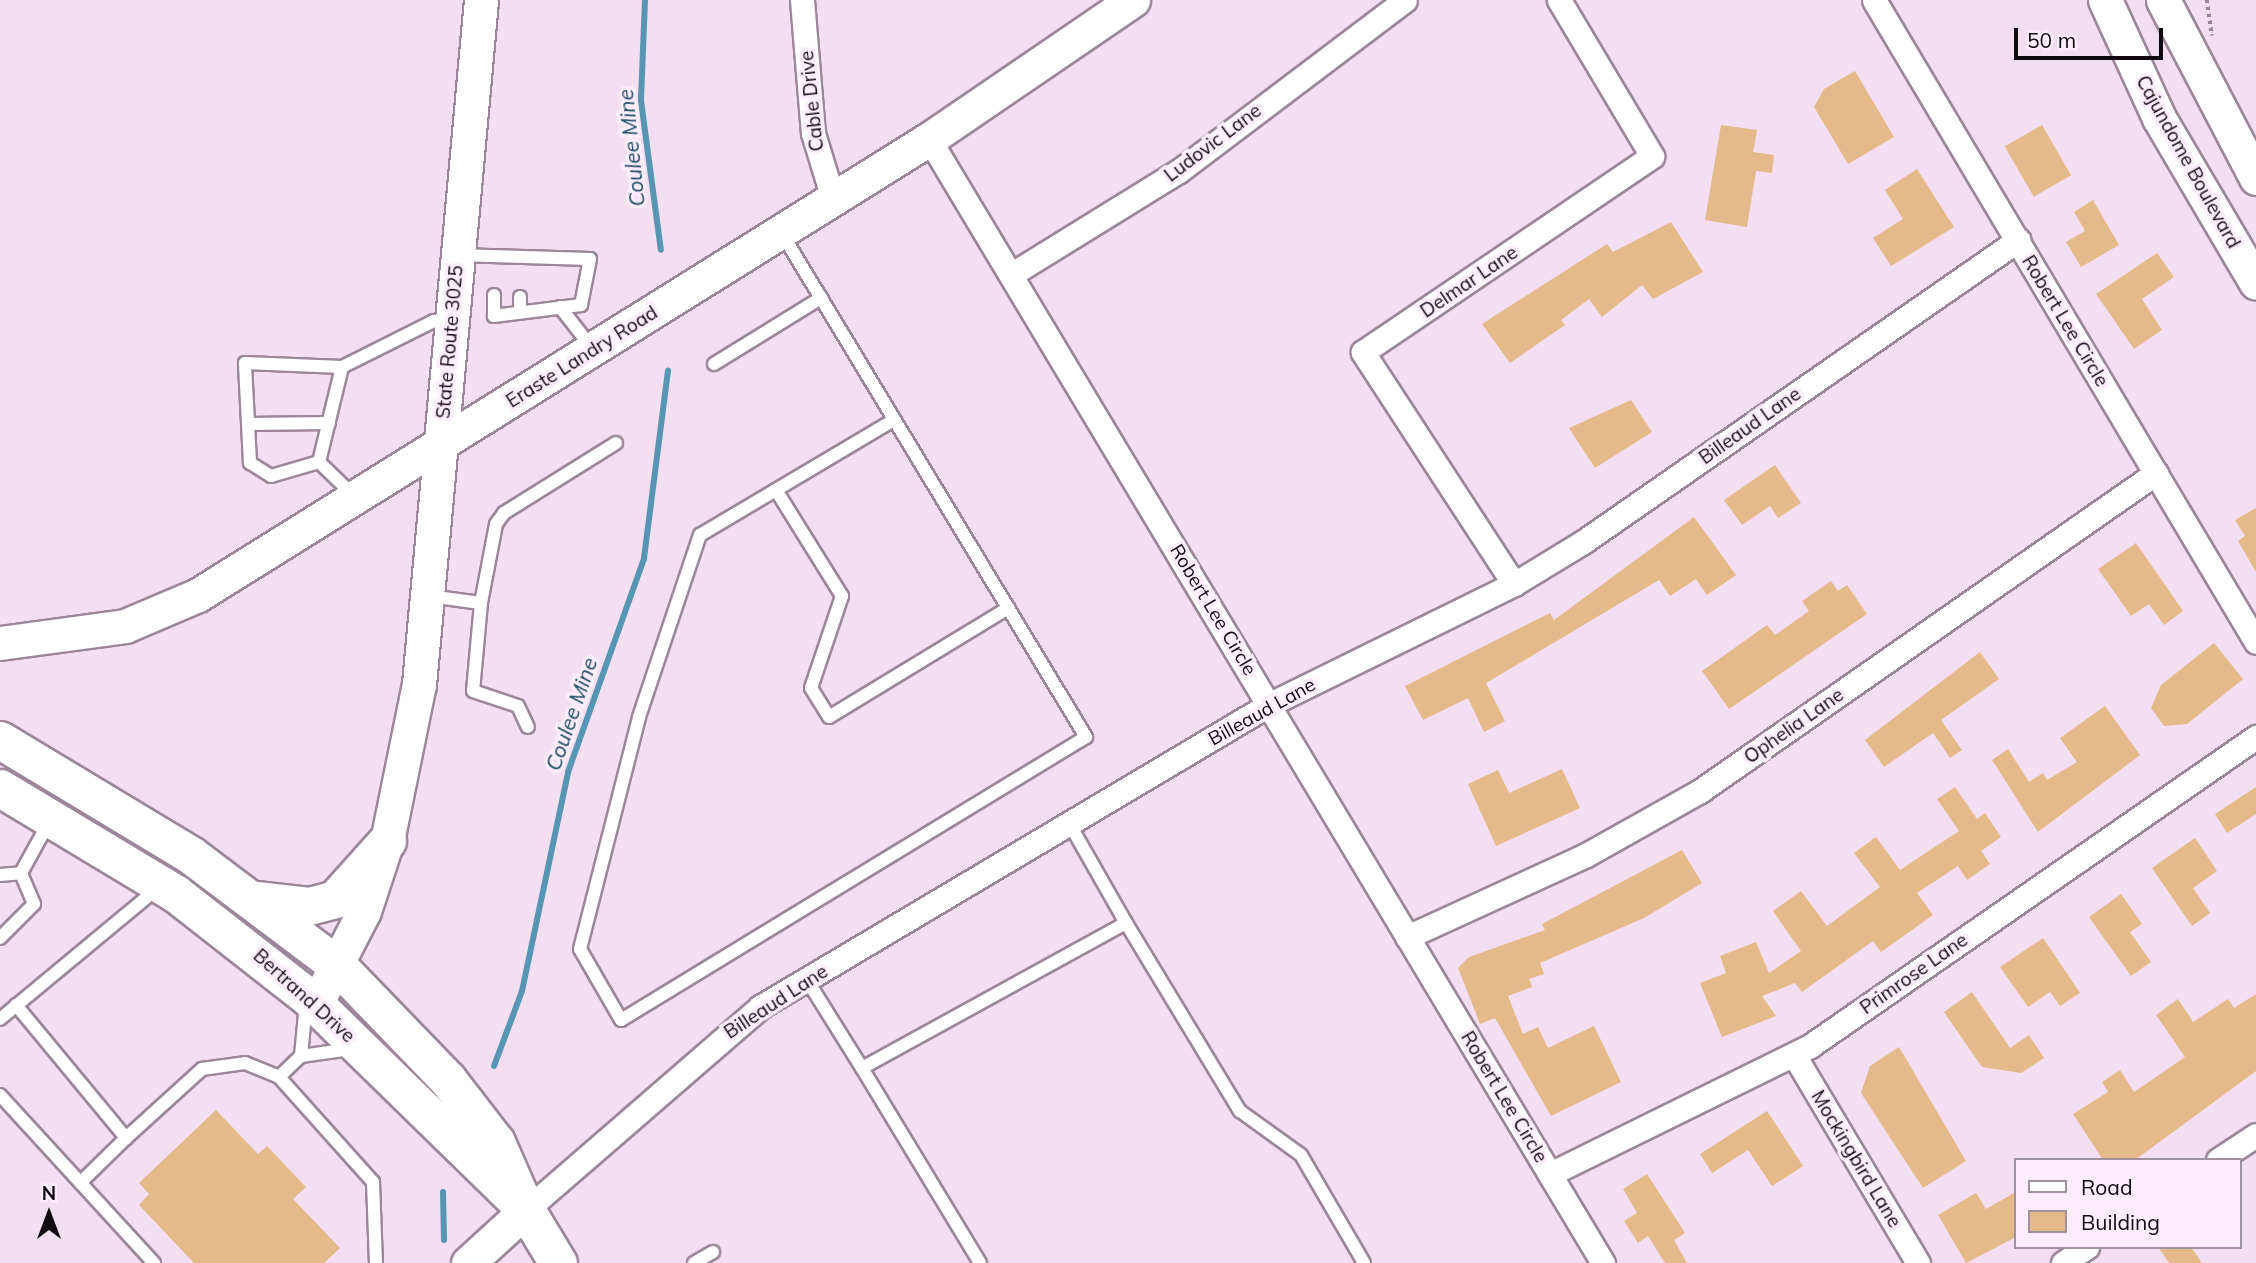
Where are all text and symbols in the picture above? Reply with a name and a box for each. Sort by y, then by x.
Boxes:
scale bar [2018,14,2167,58]
text: 50 m [2027,27,2076,53]
street label: Cable Drive [795,49,829,153]
street label: Cajundome Boulevard [2131,72,2245,252]
water label: Coulee Mine [612,88,650,208]
street label: Ludovic Lane [1160,99,1266,187]
street label: Delmar Lane [1416,241,1522,323]
street label: Robert Lee Circle [2017,251,2113,391]
street label: State Route 3025 [432,264,468,420]
street label: Eraste Landry Road [502,301,662,413]
street label: Billeaud Lane [1695,383,1805,469]
street label: Robert Lee Circle [1165,540,1261,680]
water label: Coulee Mine [540,654,602,774]
street label: Billeaud Lane [1205,673,1319,751]
street label: Ophelia Lane [1740,683,1848,769]
street label: Primrose Lane [1856,929,1972,1019]
street label: Bertrand Drive [248,944,360,1048]
street label: Billeaud Lane [720,960,832,1044]
street label: Robert Lee Circle [1456,1027,1552,1167]
street label: Mockingbird Lane [1806,1086,1906,1232]
legend [2014,1158,2242,1249]
text: Road [2081,1174,2132,1200]
north arrow [14,1179,84,1249]
text: N [42,1181,56,1205]
text: Building [2081,1209,2160,1235]

